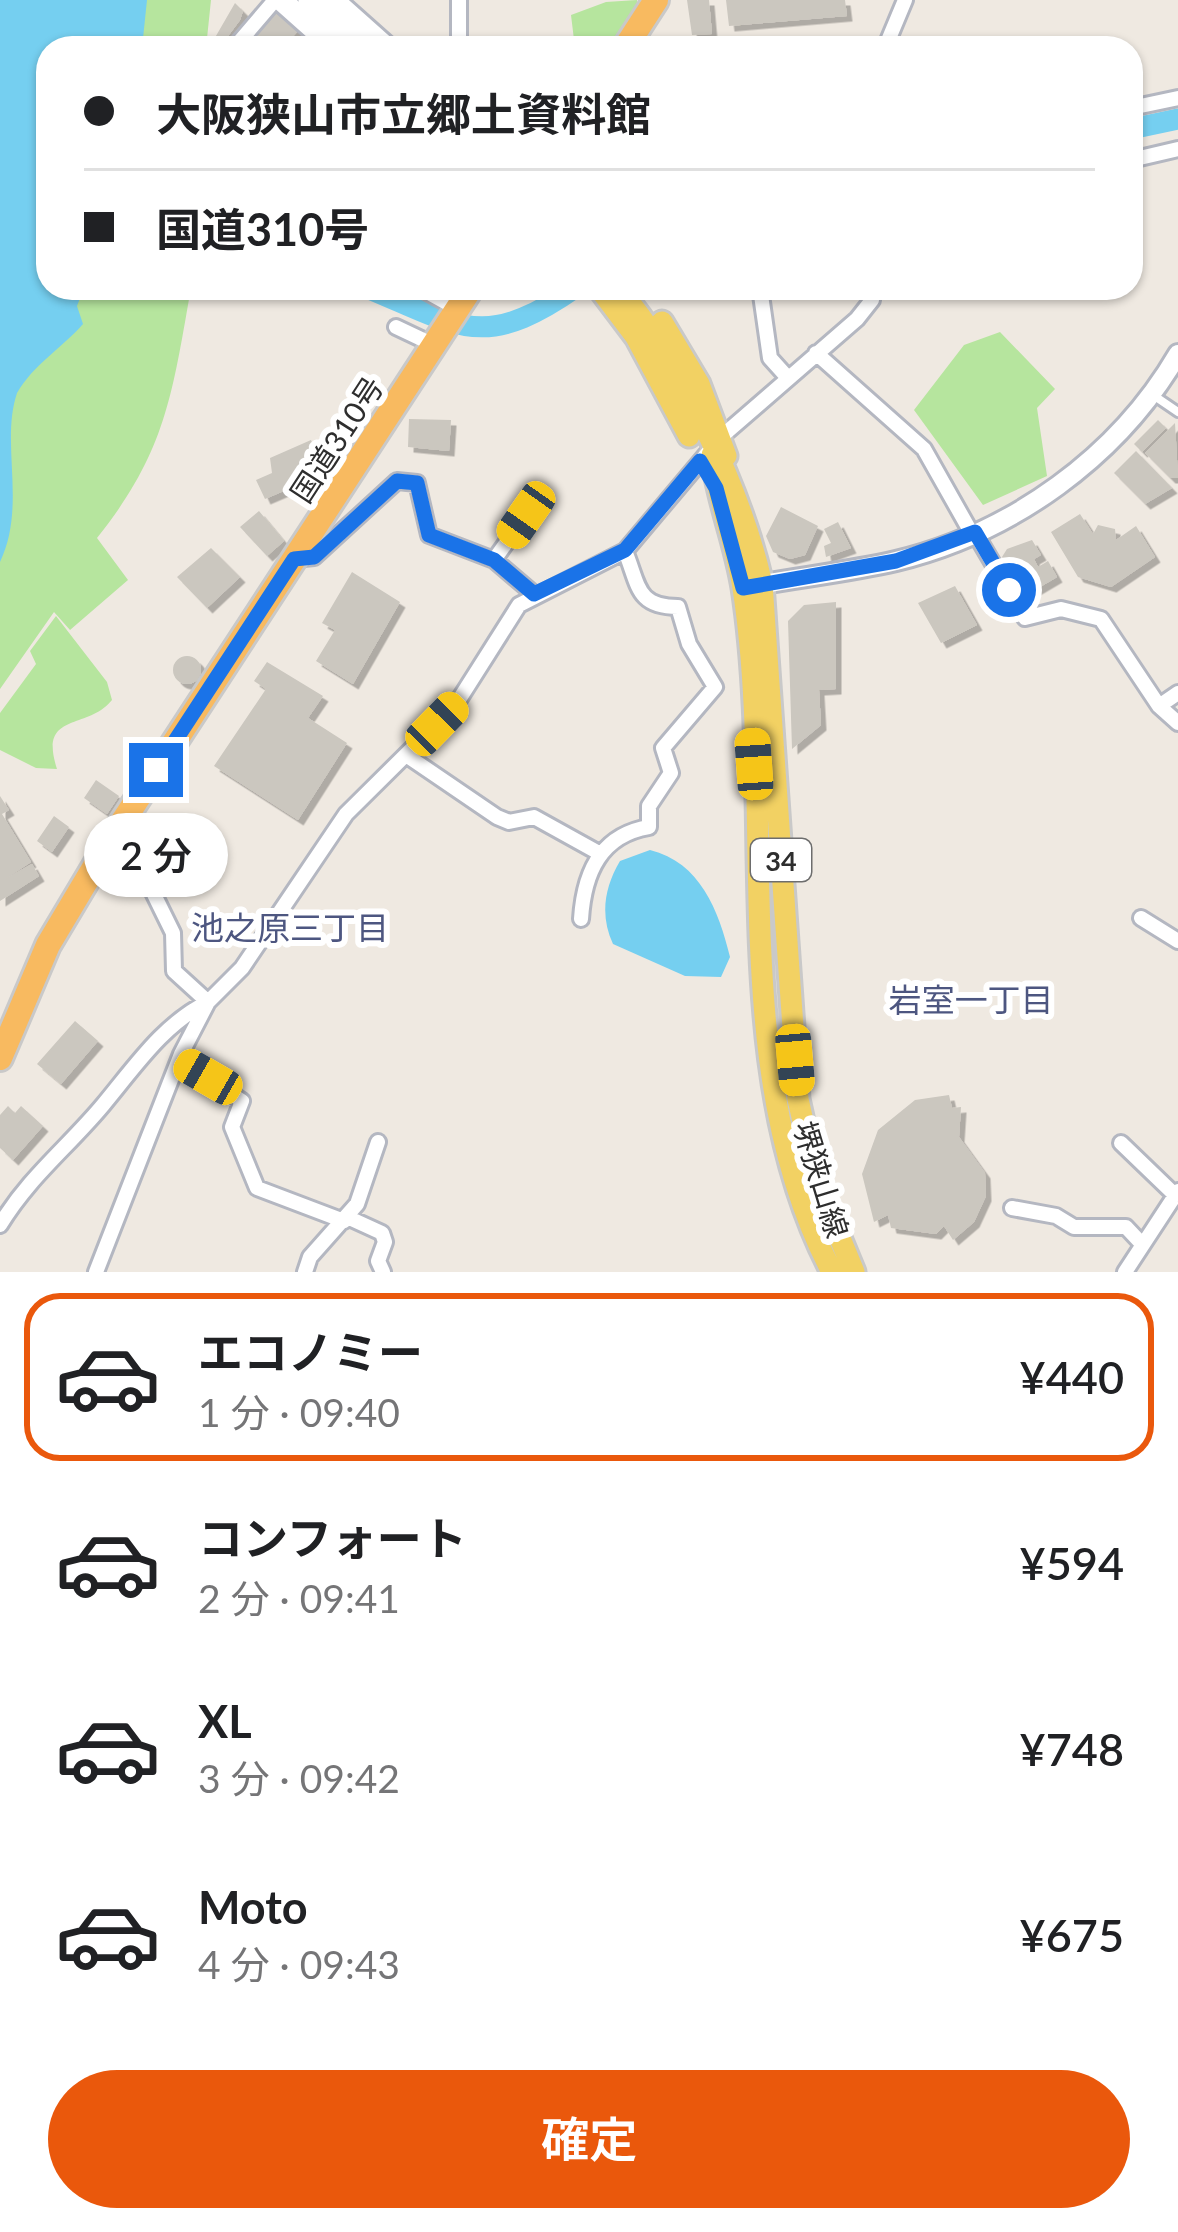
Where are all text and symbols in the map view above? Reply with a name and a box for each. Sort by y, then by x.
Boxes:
text: 大阪狭山市立郷土資料館 [156,87,651,141]
text: 国道310号 [156,202,369,256]
street label: 国道310号 [282,370,390,508]
car [491,475,561,555]
route start [982,563,1036,617]
car [399,686,475,762]
car [734,727,774,801]
route end [129,743,183,797]
callout: 2 分 [84,812,228,896]
text: 2 分 [120,832,192,878]
road number: 34 [751,839,811,881]
district label: 池之原三丁目 [191,907,389,947]
district label: 岩室一丁目 [889,979,1054,1019]
car [774,1023,816,1097]
car [168,1043,248,1111]
street label: 堺狭山線 [787,1116,857,1242]
icon: car [54,1323,162,1431]
text: エコノミー [198,1325,423,1379]
text: ¥440 [1020,1350,1124,1404]
text: 1 分 · 09:40 [198,1389,400,1435]
icon: car [54,1509,162,1617]
text: コンフォート [198,1511,467,1565]
text: ¥594 [1020,1536,1124,1590]
text: 2 分 · 09:41 [198,1575,400,1621]
text: XL [198,1694,252,1748]
icon: car [54,1695,162,1803]
text: ¥748 [1020,1722,1124,1776]
text: 3 分 · 09:42 [198,1755,400,1801]
text: Moto [198,1880,308,1934]
icon: car [54,1881,162,1989]
text: ¥675 [1020,1908,1124,1962]
text: 4 分 · 09:43 [198,1941,400,1987]
button: 確定 [48,2070,1130,2208]

